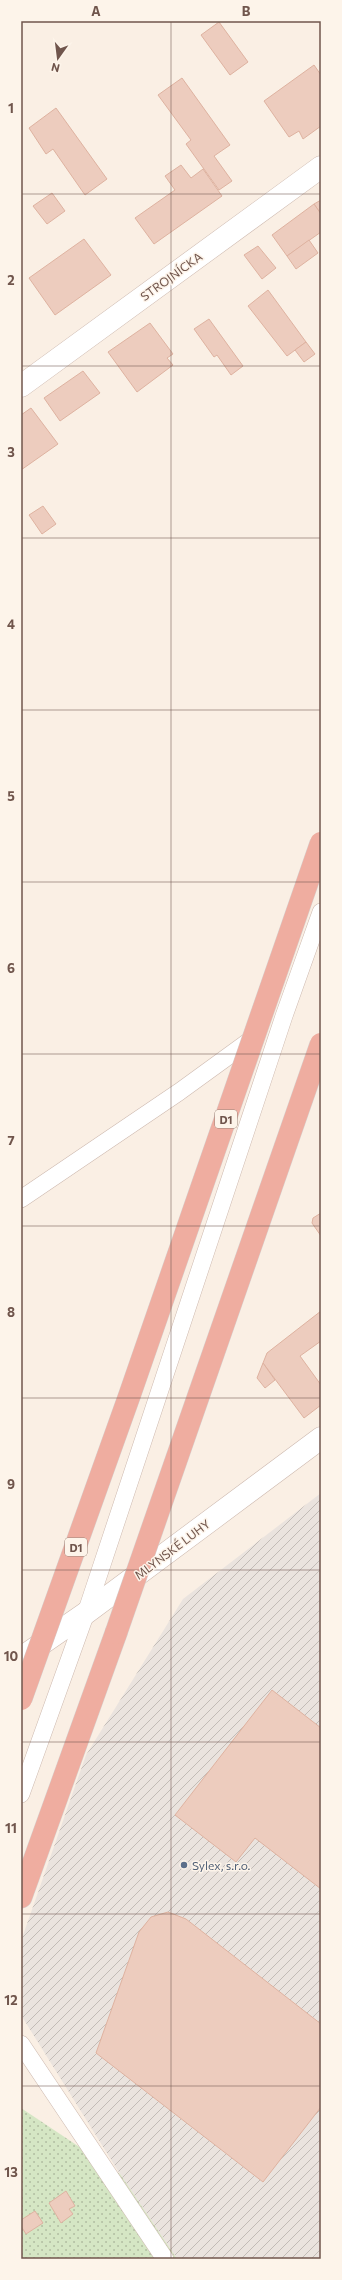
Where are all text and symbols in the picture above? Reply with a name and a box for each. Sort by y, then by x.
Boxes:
text: A [91,3,101,19]
text: B [242,3,251,19]
north arrow [38,38,78,78]
text: N [50,61,61,75]
text: 1 [8,100,14,116]
street label: STROJNÍCKA [137,249,205,304]
text: 2 [7,272,15,288]
text: 3 [7,444,15,460]
text: 4 [7,616,15,632]
text: 5 [7,788,15,804]
text: 6 [7,960,15,976]
road number: D1 [215,1110,237,1128]
text: 7 [7,1132,15,1148]
text: 8 [7,1304,15,1320]
text: 9 [7,1476,15,1492]
street label: MLYNSKÉ LUHY [132,1516,213,1582]
road number: D1 [65,1538,87,1556]
text: 10 [4,1648,19,1664]
text: 11 [5,1820,17,1836]
place label: Sylex, s.r.o. [192,1858,251,1872]
marker: Sylex, s.r.o. [179,1860,189,1870]
text: 12 [4,1992,18,2008]
text: 13 [4,2164,18,2180]

